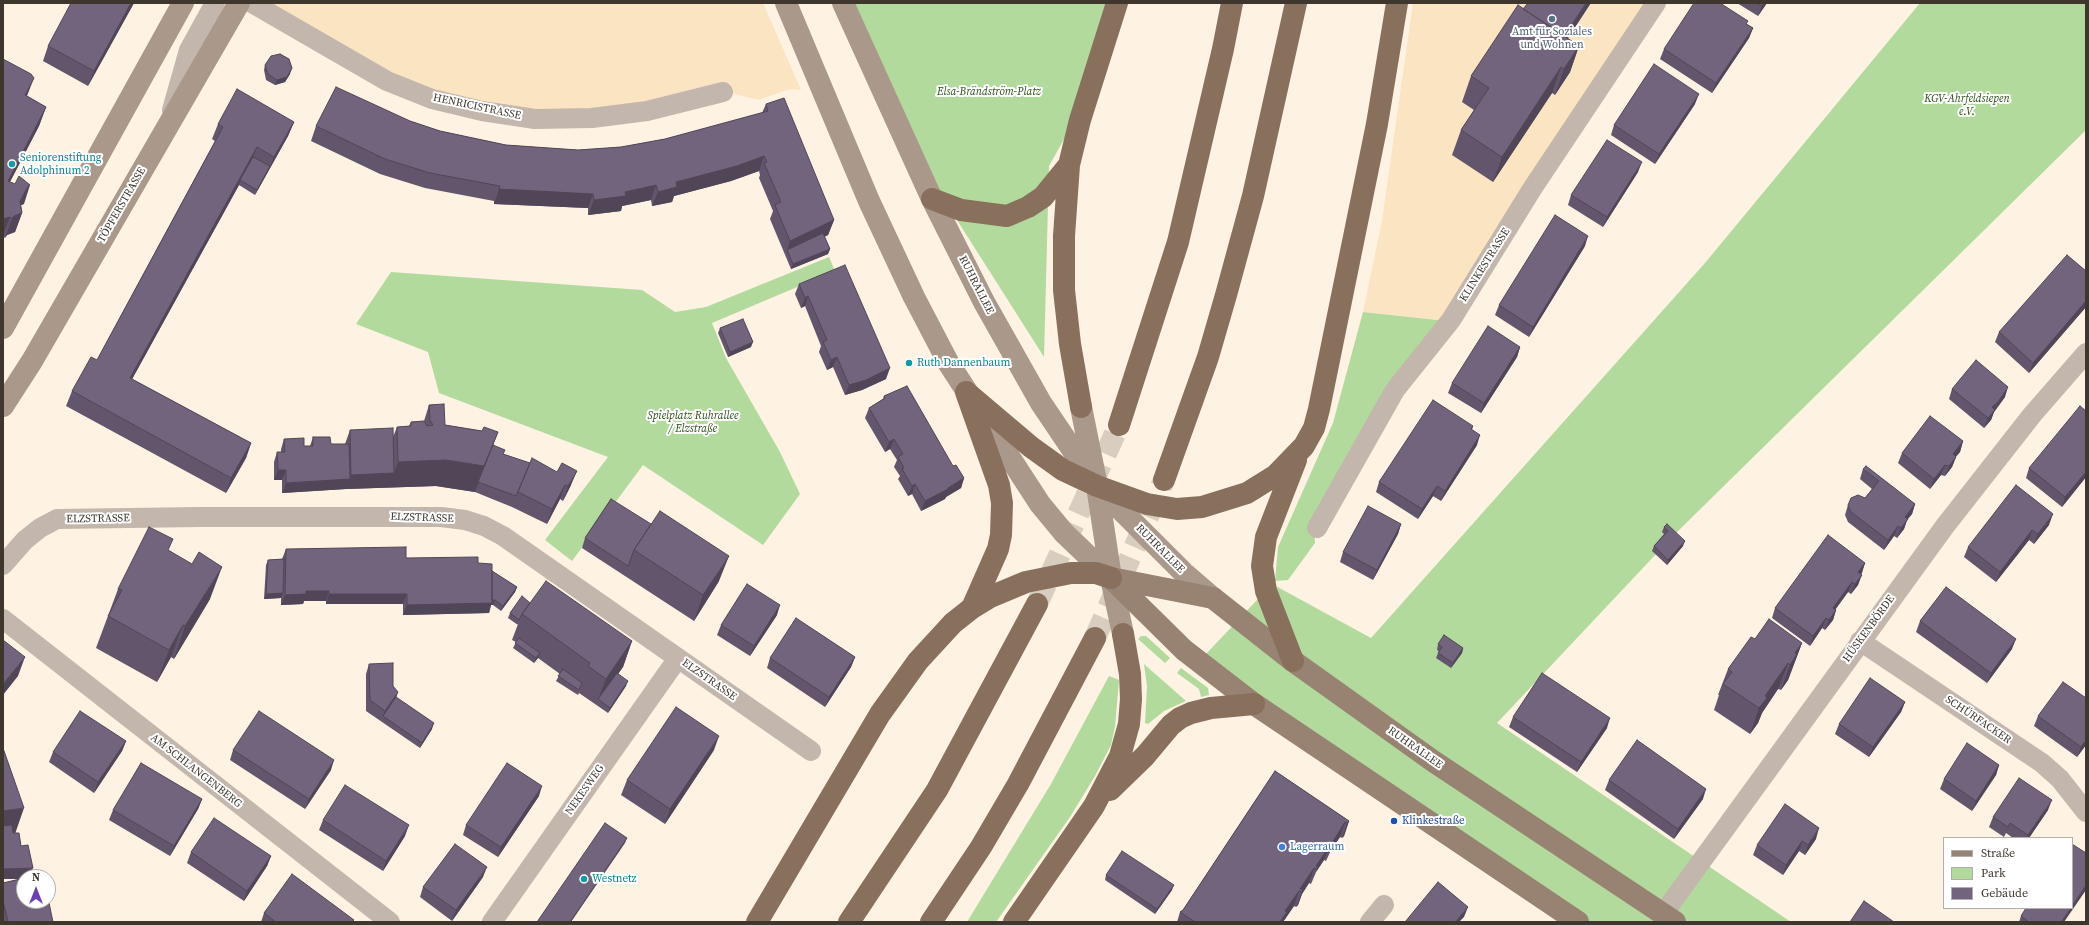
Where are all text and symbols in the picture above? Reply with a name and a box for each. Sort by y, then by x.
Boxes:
marker: Amt für Soziales und Wohnen [1547,14,1557,24]
place label: Amt für Soziales und Wohnen [1512,25,1592,51]
park label: Elsa-Brändström-Platz [937,85,1041,99]
street label: HENRICISTRASSE [432,91,522,123]
park label: KGV-Ahrfeldsiepen e.V. [1924,92,2010,118]
place label: Seniorenstiftung Adolphinum 2 [20,151,102,177]
marker: Seniorenstiftung Adolphinum 2 [7,159,17,169]
street label: TÖPFERSTRASSE [95,165,149,245]
street label: KLINKESTRASSE [1457,226,1513,304]
street label: RUHRALLEE [956,254,996,316]
place label: Ruth Dannenbaum [917,356,1010,370]
marker: Ruth Dannenbaum [904,358,914,368]
park label: Spielplatz Ruhrallee / Elzstraße [647,409,739,435]
street label: ELZSTRASSE [390,510,454,526]
street label: ELZSTRASSE [66,512,130,526]
street label: RUHRALLEE [1133,522,1187,576]
street label: HÜSKENBÖRDE [1840,593,1898,665]
street label: ELZSTRASSE [679,656,739,704]
street label: SCHÜRFACKER [1943,693,2013,747]
street label: RUHRALLEE [1385,724,1445,772]
street label: AM SCHLANGENBERG [148,731,244,811]
street label: NEKESWEG [563,762,607,818]
place label: Klinkestraße [1402,814,1465,828]
marker: Klinkestraße [1389,816,1399,826]
legend [1943,837,2073,909]
place label: Lagerraum [1290,840,1344,854]
marker: Lagerraum [1277,842,1287,852]
text: Straße [1981,845,2015,861]
text: Park [1981,865,2006,881]
north arrow [16,869,56,909]
text: N [32,870,40,885]
place label: Westnetz [592,872,637,886]
marker: Westnetz [579,874,589,884]
text: Gebäude [1981,885,2028,901]

